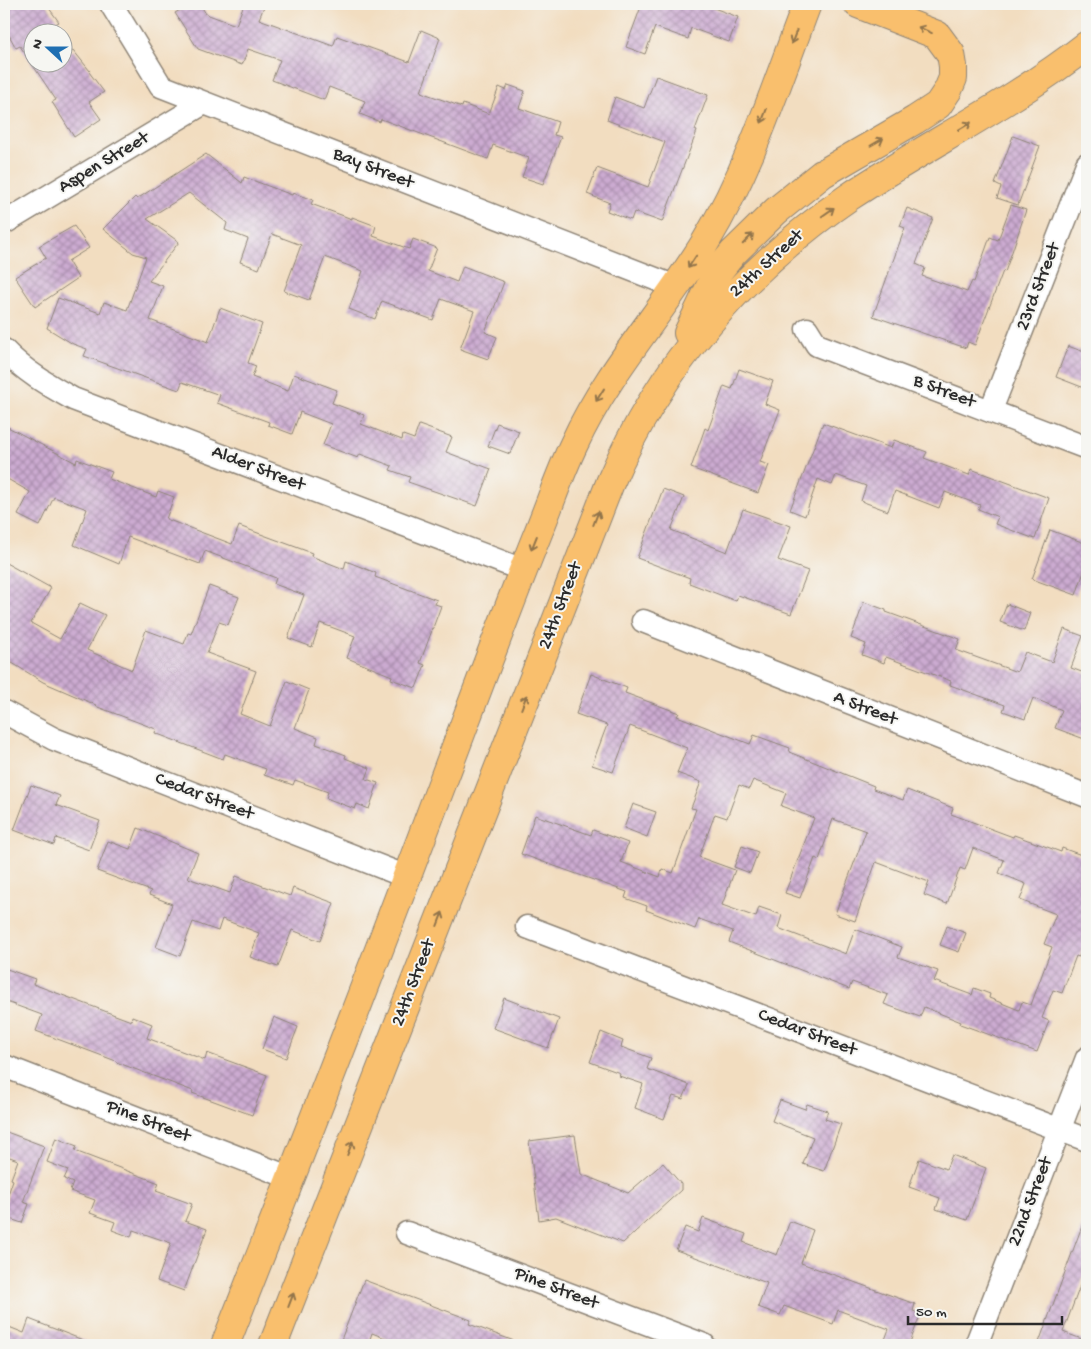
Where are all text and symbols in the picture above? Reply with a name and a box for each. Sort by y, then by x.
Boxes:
north arrow [22,22,72,72]
one-way arrow [918,24,933,34]
one-way arrow [789,29,798,44]
text: N [29,37,48,52]
one-way arrow [758,108,768,123]
one-way arrow [958,120,972,130]
street label: Aspen Street [55,126,155,199]
one-way arrow [869,137,884,146]
street label: Bay Street [328,143,419,196]
one-way arrow [821,207,835,217]
street label: 24th Street [725,223,810,303]
one-way arrow [742,233,754,245]
street label: 23rd Street [1012,238,1067,334]
one-way arrow [687,254,697,268]
street label: B Street [909,369,980,415]
one-way arrow [594,388,604,402]
street label: Alder Street [208,441,310,498]
one-way arrow [592,511,601,526]
one-way arrow [528,536,537,551]
street label: 24th Street [534,557,589,653]
street label: A Street [830,686,902,732]
one-way arrow [520,695,529,710]
street label: Cedar Street [151,768,259,827]
one-way arrow [436,911,445,926]
street label: 24th Street [387,934,442,1030]
street label: Cedar Street [754,1004,862,1063]
street label: Pine Street [102,1095,196,1149]
one-way arrow [346,1141,355,1157]
street label: 22nd Street [1003,1152,1059,1250]
street label: Pine Street [510,1262,604,1316]
one-way arrow [287,1293,296,1308]
scale bar [908,1294,1062,1326]
text: 50 m [916,1304,947,1322]

